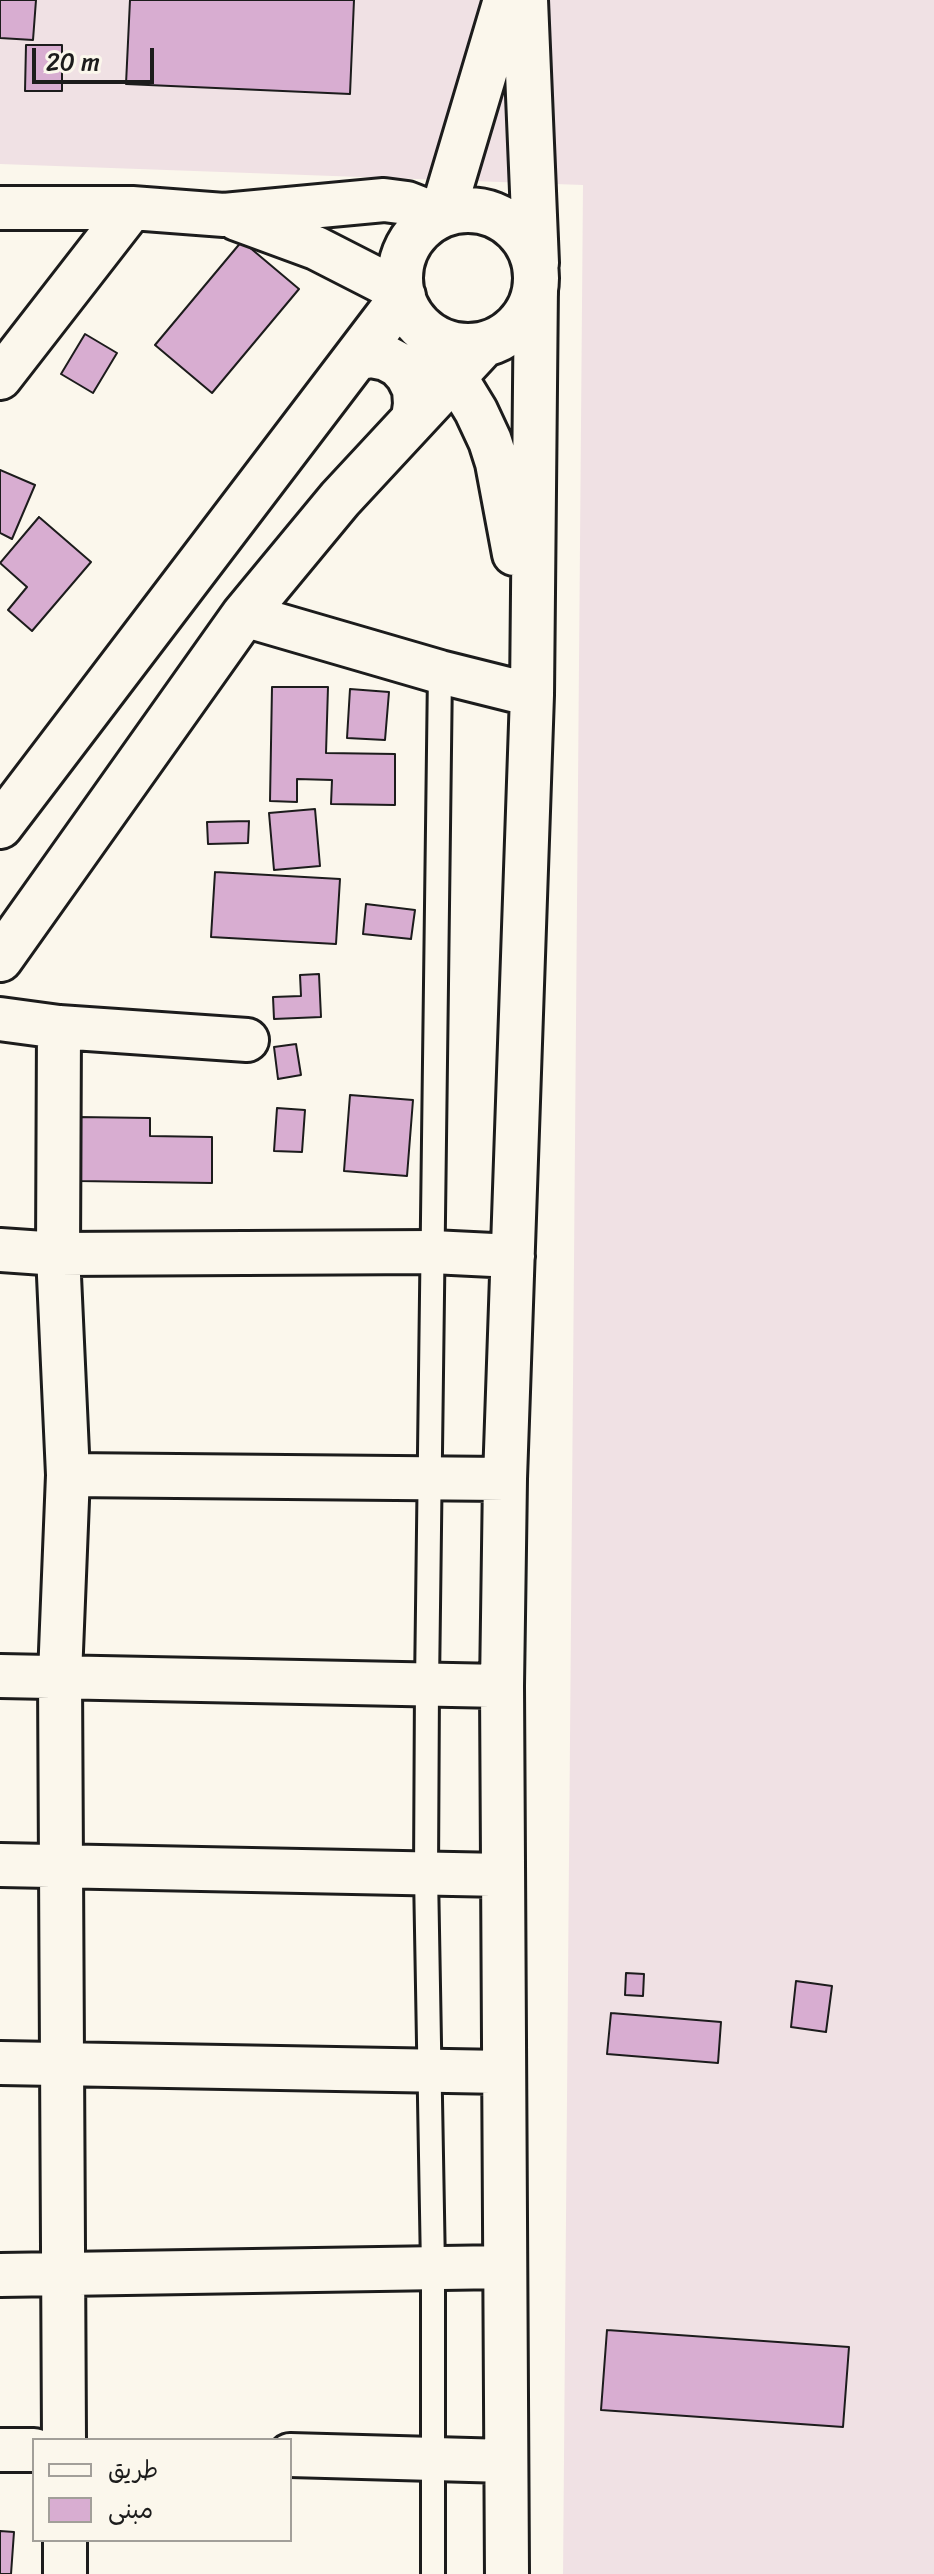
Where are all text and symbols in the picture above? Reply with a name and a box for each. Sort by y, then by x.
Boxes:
scale bar [36,32,158,82]
text: 20 m [46,41,100,83]
legend [32,2438,292,2542]
text: طريق [108,2449,158,2491]
text: مبنى [108,2489,153,2531]

